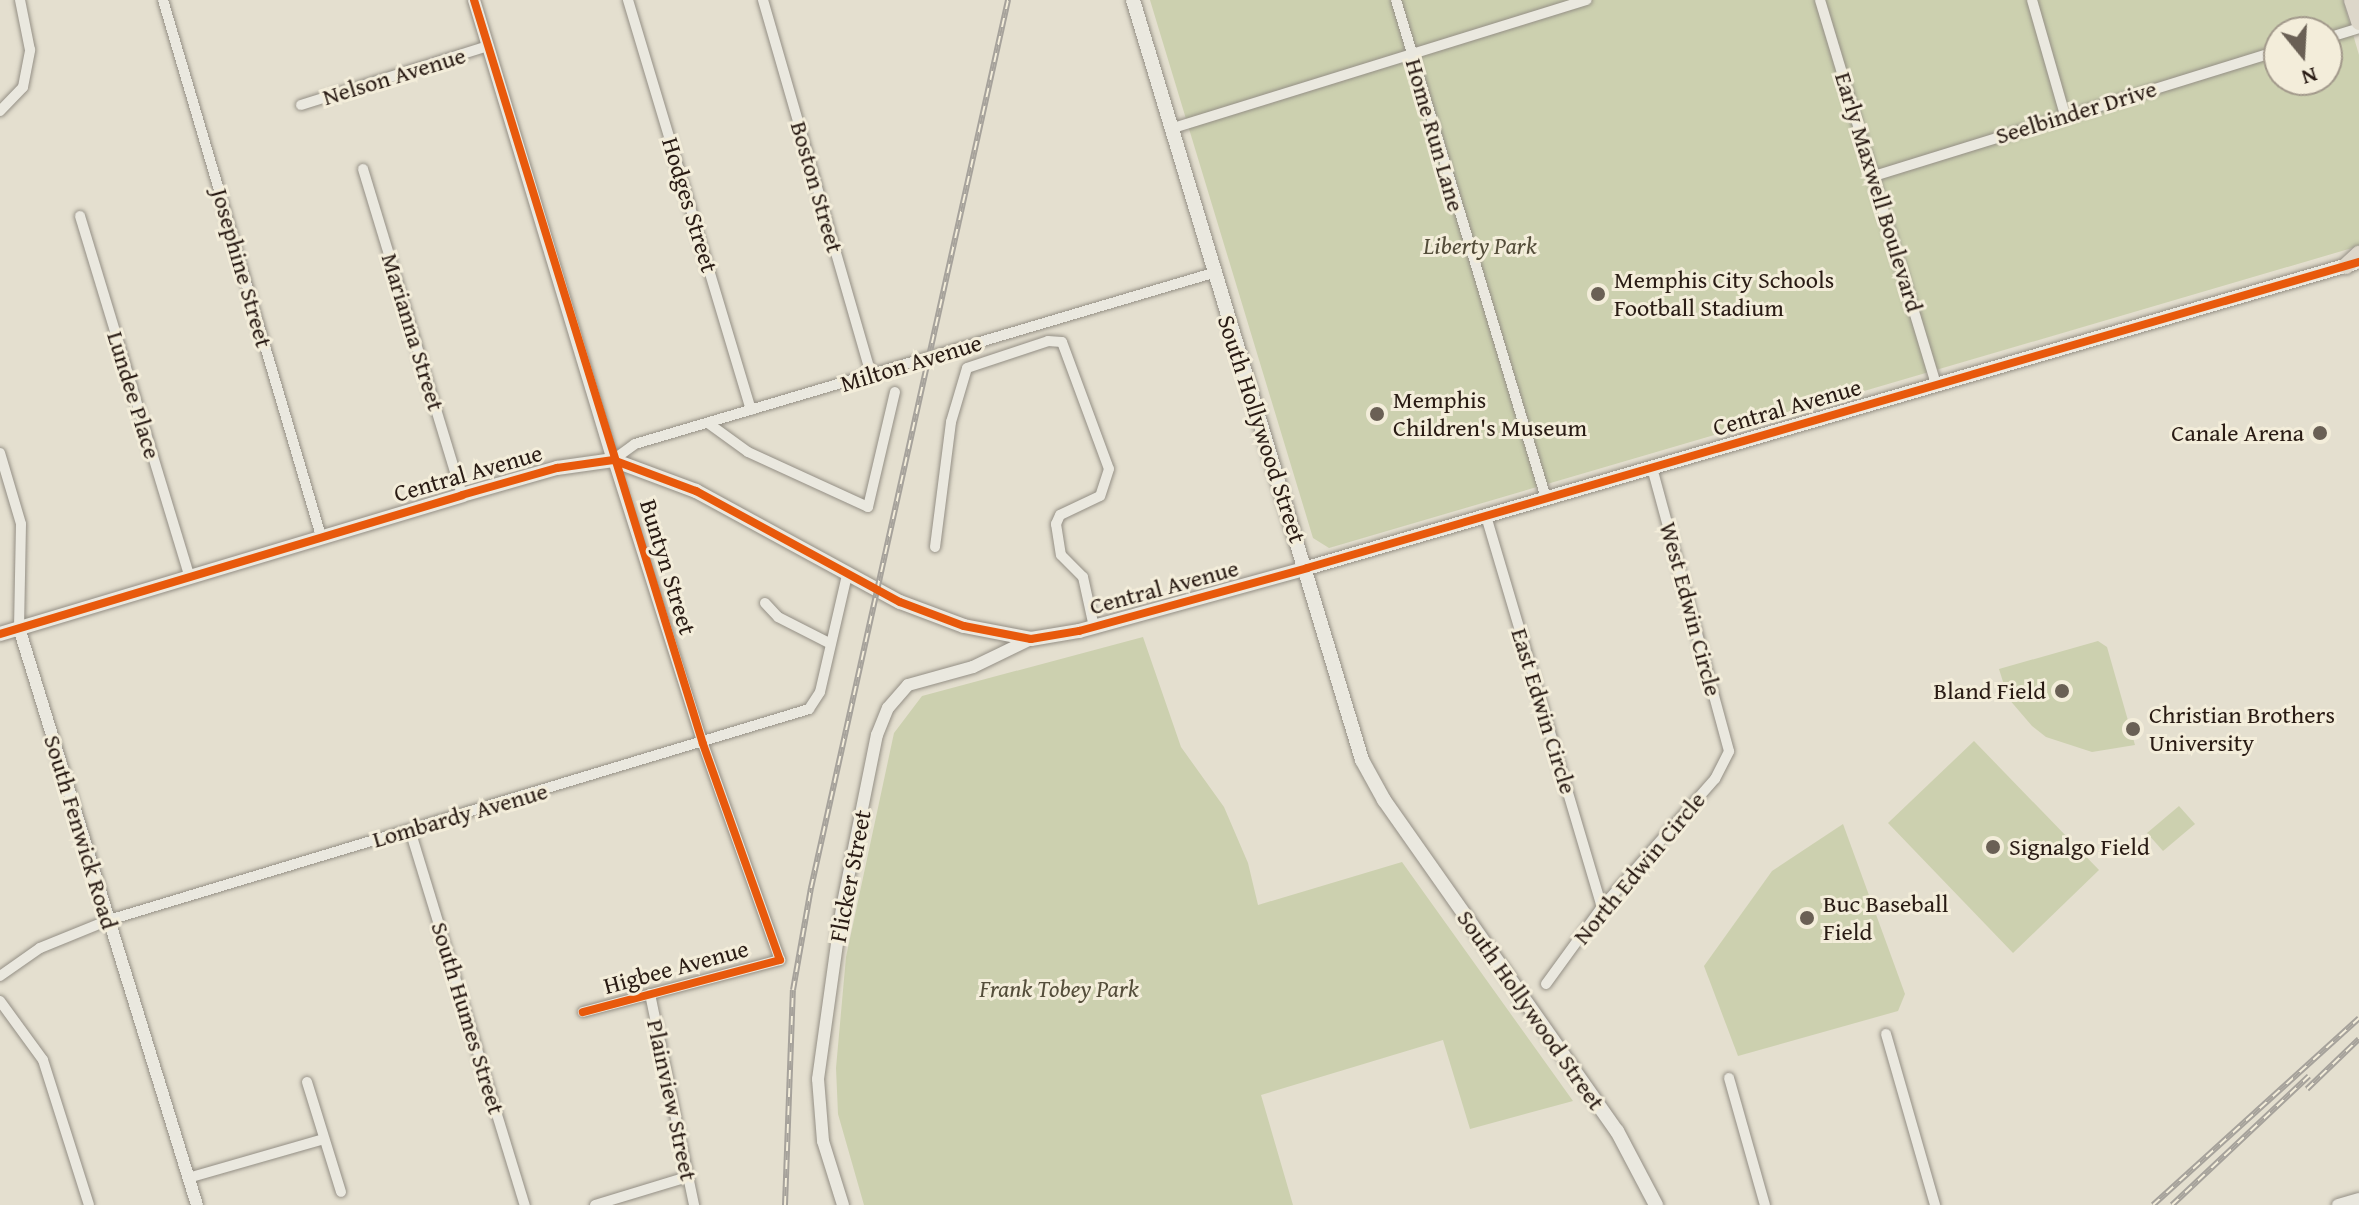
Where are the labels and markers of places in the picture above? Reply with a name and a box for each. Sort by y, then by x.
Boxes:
place label: Memphis City Schools Football Stadium [1614,266,1834,322]
marker: Memphis City Schools Football Stadium [1589,285,1607,303]
place label: Memphis Children's Museum [1393,386,1587,442]
marker: Memphis Children's Museum [1368,405,1386,423]
place label: Canale Arena [2171,419,2304,447]
marker: Canale Arena [2311,424,2329,442]
place label: Bland Field [1933,677,2046,705]
marker: Bland Field [2053,682,2071,700]
place label: Christian Brothers University [2149,701,2335,757]
marker: Christian Brothers University [2124,720,2142,738]
place label: Signalgo Field [2009,833,2150,861]
marker: Signalgo Field [1984,838,2002,856]
place label: Buc Baseball Field [1823,890,1948,946]
marker: Buc Baseball Field [1798,909,1816,927]

